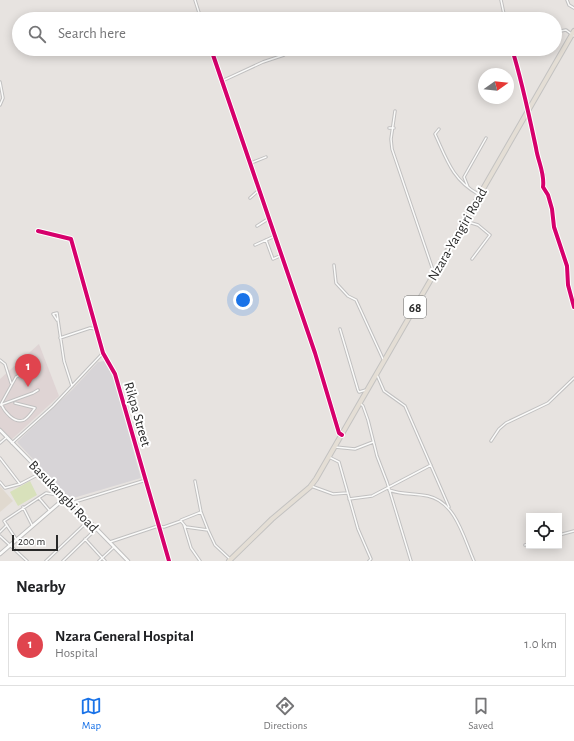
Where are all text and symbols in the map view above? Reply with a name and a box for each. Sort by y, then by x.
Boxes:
search box [12,12,562,56]
icon: search [26,23,48,45]
text: Search here [58,26,126,41]
north arrow [478,68,514,104]
street label: Nzara-Yangiri Road [426,186,490,283]
your location [233,290,253,310]
road number: 68 [404,296,426,318]
pin: 1 [15,354,41,387]
street label: Rikpa Street [121,380,153,449]
street label: Basukangbi Road [26,458,101,535]
map controls [526,513,562,549]
button: locate [526,513,562,549]
scale bar [12,533,58,552]
text: 200 m [18,536,45,547]
text: Nearby [16,578,66,595]
text: Nzara General Hospital [55,629,194,644]
text: 1 [28,638,32,651]
text: 1.0 km [524,638,557,651]
text: Hospital [55,647,98,660]
tab: Map [80,695,102,732]
tab: Directions [263,695,307,732]
tab: Saved [468,695,493,732]

